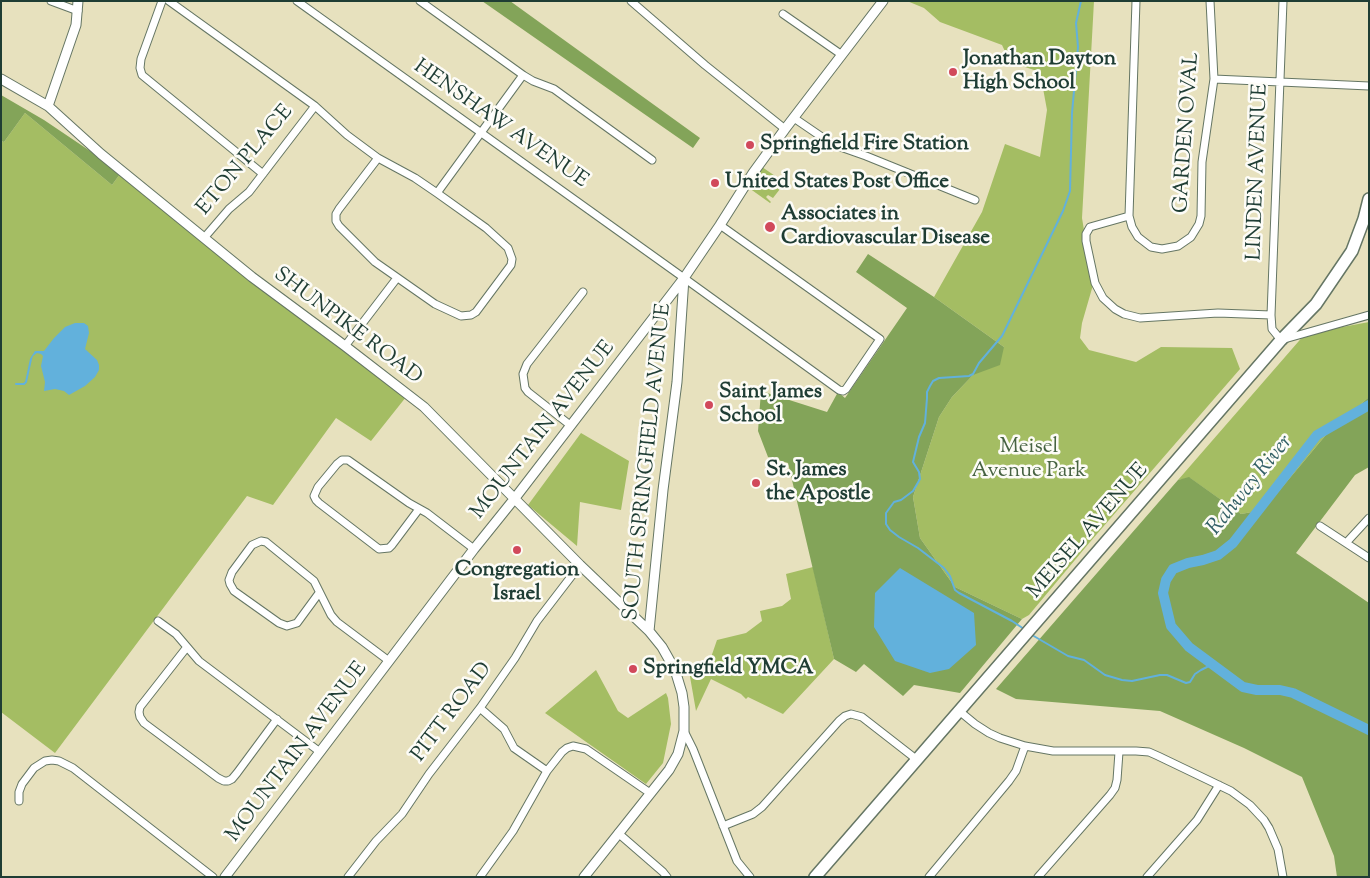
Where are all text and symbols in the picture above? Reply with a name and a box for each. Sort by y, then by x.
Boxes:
place label: Jonathan Dayton High School [963,47,1116,97]
street label: GARDEN OVAL [1170,52,1206,214]
street label: HENSHAW AVENUE [408,55,592,195]
marker: Jonathan Dayton High School [947,66,959,78]
street label: LINDEN AVENUE [1243,83,1275,261]
street label: ETON PLACE [192,101,300,221]
place label: Springfield Fire Station [760,132,969,158]
marker: Springfield Fire Station [744,139,756,151]
place label: United States Post Office [725,170,949,196]
marker: United States Post Office [709,177,721,189]
place label: Associates in Cardiovascular Disease [781,202,990,252]
marker: Associates in Cardiovascular Disease [763,220,777,234]
street label: SHUNPIKE ROAD [268,263,426,391]
street label: SOUTH SPRINGFIELD AVENUE [620,302,678,622]
street label: MOUNTAIN AVENUE [467,337,621,525]
place label: Saint James School [719,380,822,430]
marker: Saint James School [703,399,715,411]
water label: Rahway River [1203,431,1299,541]
park label: Meisel Avenue Park [972,435,1086,485]
place label: St. James the Apostle [766,458,870,508]
street label: MEISEL AVENUE [1023,459,1155,605]
marker: St. James the Apostle [750,477,762,489]
marker: Congregation Israel [511,544,523,556]
place label: Congregation Israel [455,558,579,608]
place label: Springfield YMCA [643,656,814,682]
street label: MOUNTAIN AVENUE [222,658,374,848]
street label: PITT ROAD [407,658,499,768]
marker: Springfield YMCA [627,663,639,675]

